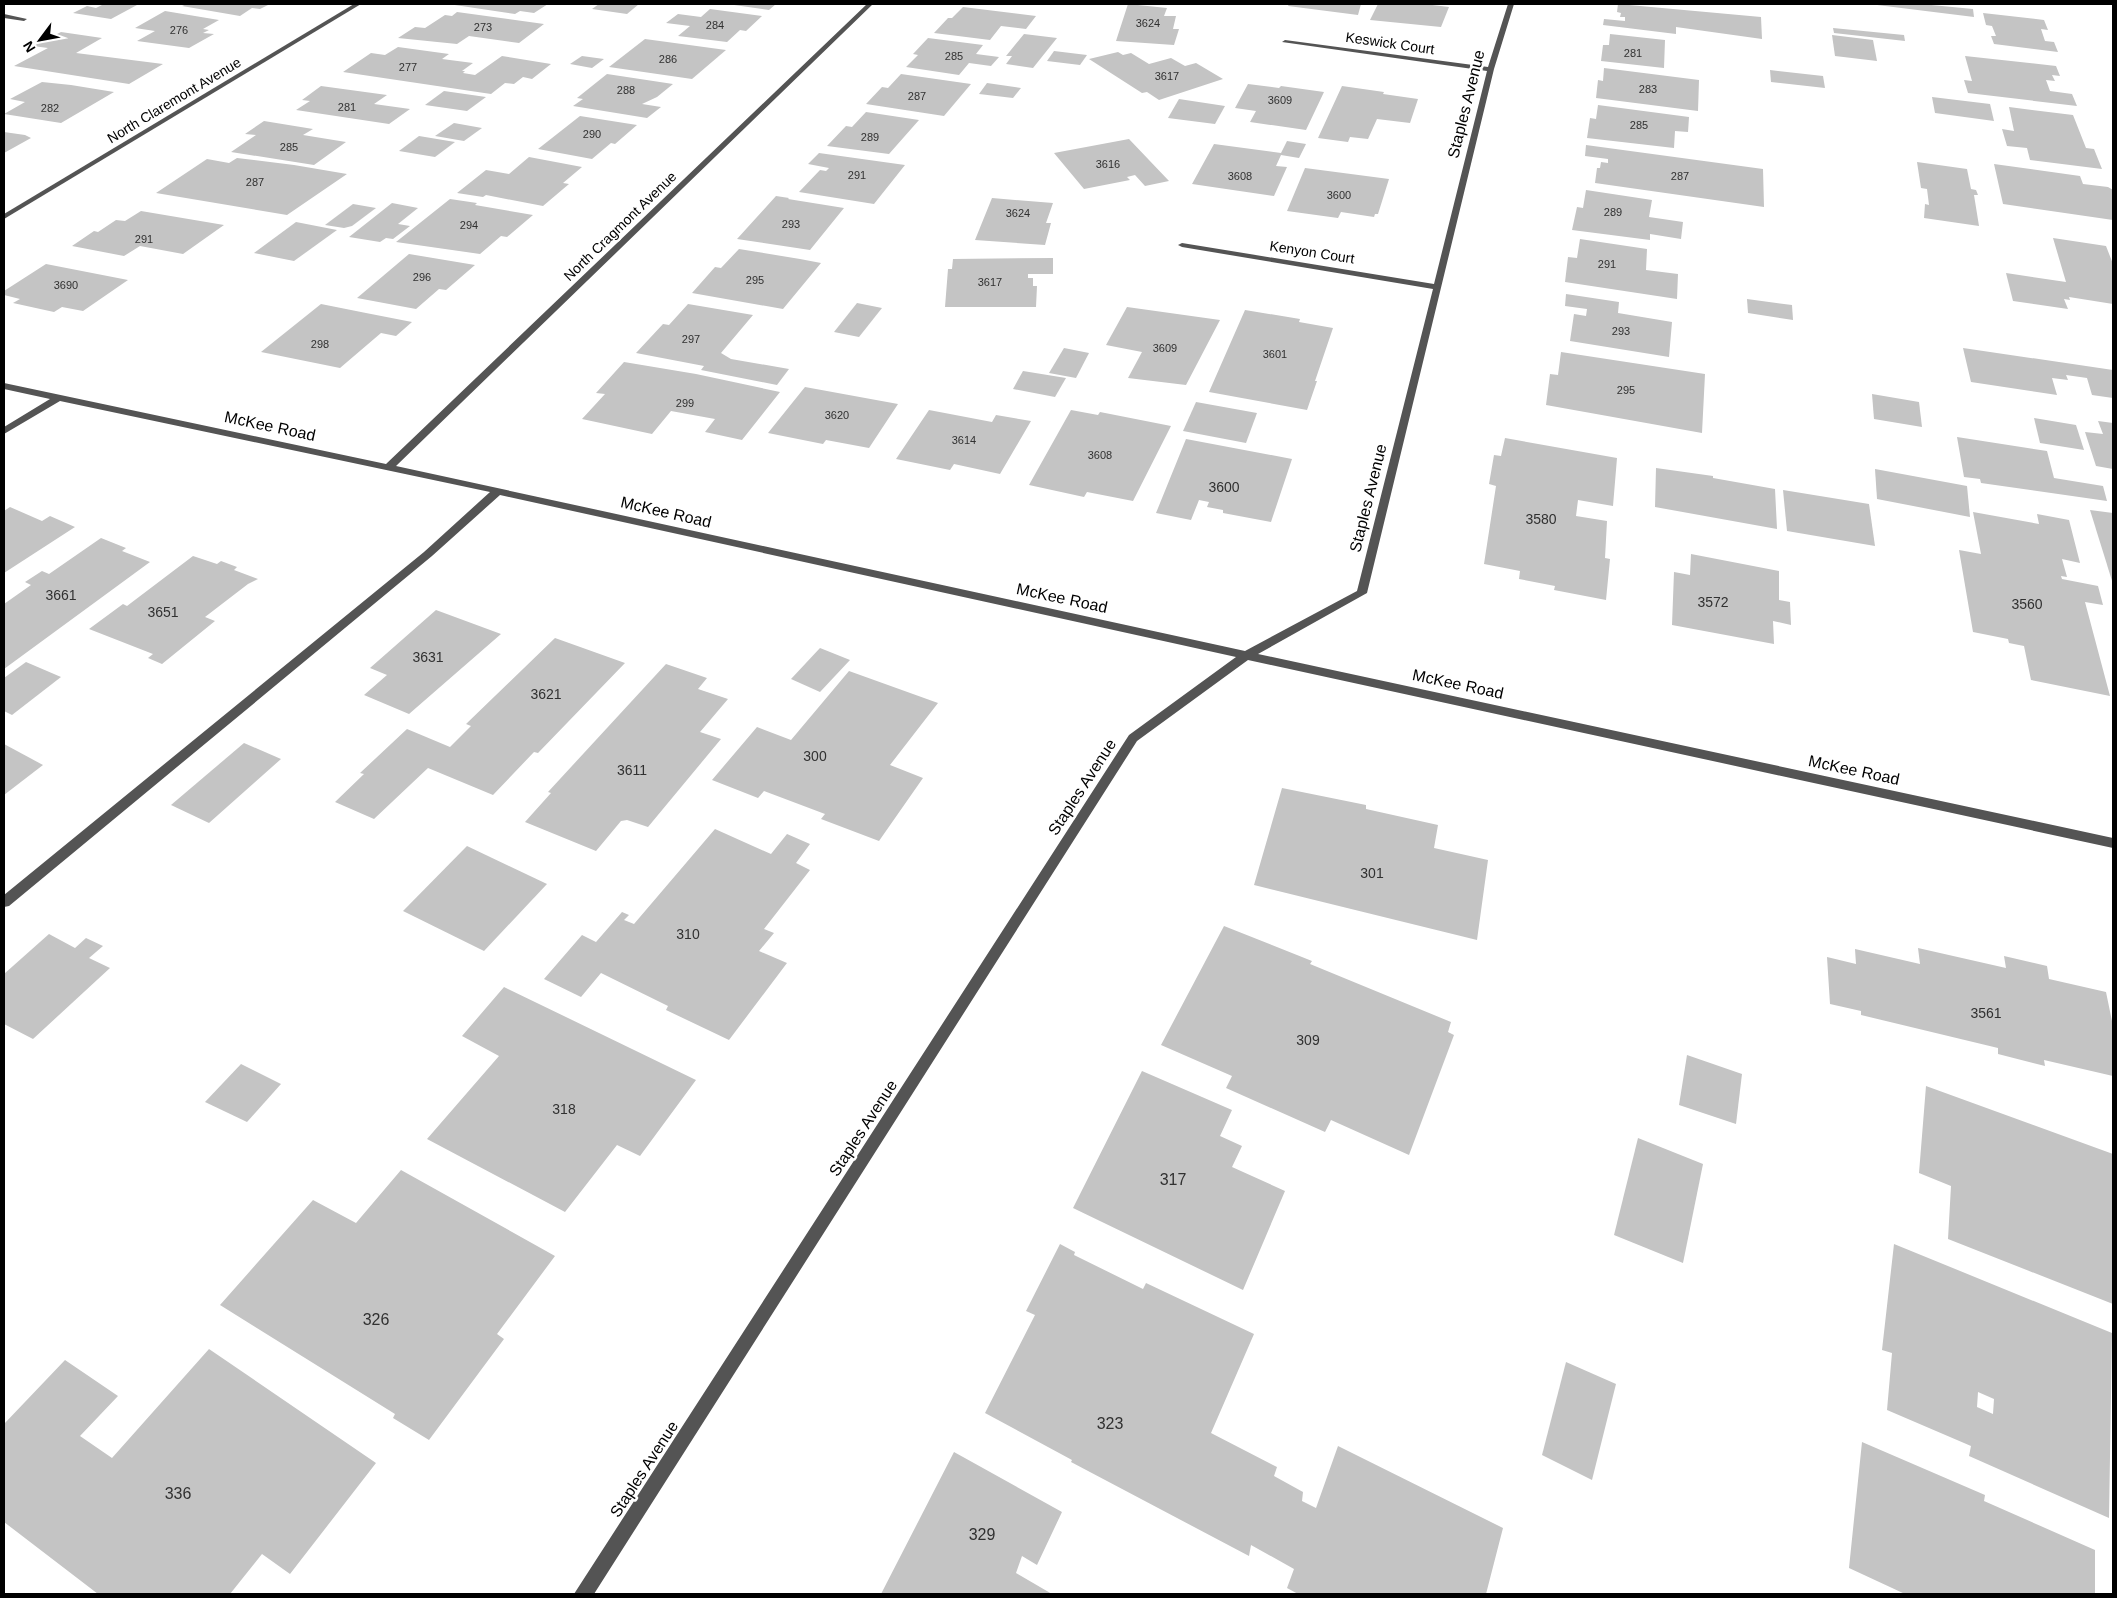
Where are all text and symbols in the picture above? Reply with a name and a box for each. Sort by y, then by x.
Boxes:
north arrow [15,15,65,65]
house number: 3624 [1136,17,1160,29]
house number: 284 [706,19,724,31]
house number: 273 [474,21,492,33]
house number: 276 [170,24,188,36]
street label: Keswick Court [1345,29,1436,57]
text: N [20,38,38,55]
house number: 281 [1624,47,1642,59]
street label: Staples Avenue [1444,48,1488,160]
house number: 285 [945,50,963,62]
house number: 286 [659,53,677,65]
street label: North Claremont Avenue [104,54,244,146]
house number: 277 [399,61,417,73]
house number: 3617 [1155,70,1179,82]
house number: 283 [1639,83,1657,95]
house number: 288 [617,84,635,96]
house number: 287 [908,90,926,102]
house number: 3609 [1268,94,1292,106]
house number: 281 [338,101,356,113]
house number: 282 [41,102,59,114]
house number: 285 [1630,119,1648,131]
house number: 290 [583,128,601,140]
house number: 289 [861,131,879,143]
house number: 285 [280,141,298,153]
house number: 3616 [1096,158,1120,170]
street label: North Cragmont Avenue [561,168,680,284]
house number: 291 [848,169,866,181]
house number: 3608 [1228,170,1252,182]
house number: 287 [1671,170,1689,182]
house number: 287 [246,176,264,188]
house number: 3600 [1327,189,1351,201]
house number: 289 [1604,206,1622,218]
house number: 3624 [1006,207,1030,219]
house number: 293 [782,218,800,230]
house number: 294 [460,219,478,231]
house number: 291 [135,233,153,245]
street label: Kenyon Court [1268,237,1356,267]
house number: 291 [1598,258,1616,270]
house number: 296 [413,271,431,283]
house number: 295 [746,274,764,286]
house number: 3617 [978,276,1002,288]
house number: 3690 [54,279,78,291]
house number: 293 [1612,325,1630,337]
house number: 297 [682,333,700,345]
house number: 298 [311,338,329,350]
house number: 3609 [1153,342,1177,354]
house number: 3601 [1263,348,1287,360]
house number: 295 [1617,384,1635,396]
house number: 299 [676,397,694,409]
street label: McKee Road [223,408,317,444]
house number: 3620 [825,409,849,421]
house number: 3614 [952,434,976,446]
street label: Staples Avenue [1346,442,1390,554]
house number: 3608 [1088,449,1112,461]
house number: 3600 [1208,479,1240,495]
street label: McKee Road [619,493,713,531]
house number: 3580 [1525,511,1557,527]
street label: McKee Road [1015,580,1109,616]
house number: 3661 [45,587,77,603]
house number: 3572 [1697,594,1729,610]
house number: 3560 [2011,596,2043,612]
house number: 3651 [147,604,179,620]
house number: 3631 [412,649,444,665]
street label: McKee Road [1411,666,1505,702]
house number: 3621 [530,686,562,702]
street label: Staples Avenue [1045,736,1119,838]
house number: 300 [803,748,827,764]
street label: McKee Road [1807,752,1901,788]
house number: 3611 [617,762,647,778]
house number: 301 [1360,865,1384,881]
house number: 310 [676,926,700,942]
house number: 3561 [1970,1005,2002,1021]
house number: 309 [1296,1032,1320,1048]
street label: Staples Avenue [826,1077,900,1179]
house number: 318 [552,1101,576,1117]
house number: 317 [1160,1171,1186,1188]
house number: 326 [363,1311,389,1328]
house number: 323 [1097,1415,1123,1432]
street label: Staples Avenue [607,1418,681,1520]
house number: 336 [165,1485,191,1502]
house number: 329 [969,1526,995,1543]

